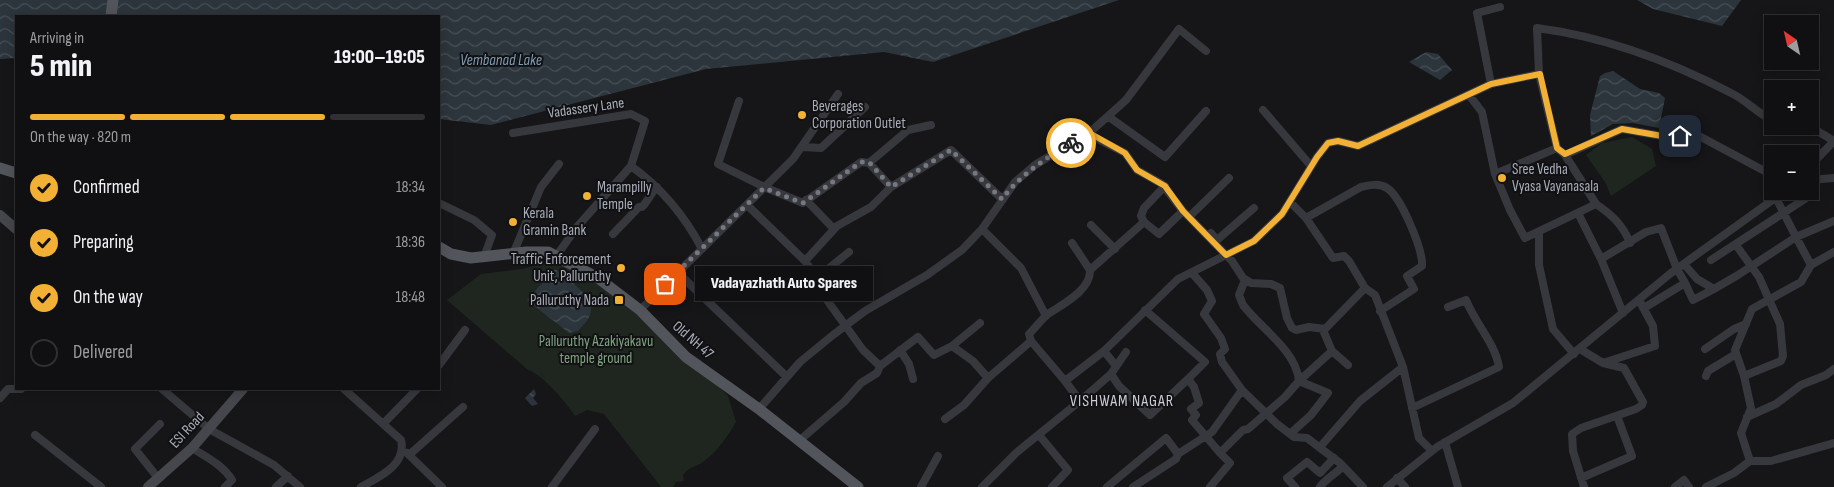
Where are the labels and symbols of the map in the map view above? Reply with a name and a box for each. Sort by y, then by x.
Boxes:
north arrow [1764,15,1819,70]
water label: Vembanad Lake [460,51,542,70]
street label: Vadassery Lane [546,93,626,123]
place label: Beverages Corporation Outlet [812,97,906,133]
marker: Beverages Corporation Outlet [796,109,808,121]
pin [1659,115,1701,157]
courier [1046,118,1096,168]
place label: Sree Vedha Vyasa Vayanasala [1512,160,1599,196]
marker: Sree Vedha Vyasa Vayanasala [1496,172,1508,184]
place label: Marampilly Temple [597,178,652,214]
marker: Marampilly Temple [581,190,593,202]
place label: Kerala Gramin Bank [523,204,586,240]
marker: Kerala Gramin Bank [507,216,519,228]
place label: Traffic Enforcement Unit, Palluruthy [511,250,611,286]
marker: Traffic Enforcement Unit, Palluruthy [615,262,627,274]
pin [644,263,686,305]
callout: Vadayazhath Auto Spares [695,266,872,302]
place label: Palluruthy Nada [530,291,609,310]
marker: Palluruthy Nada [613,294,625,306]
street label: Old NH 47 [668,317,718,363]
park label: Palluruthy Azakiyakavu temple ground [539,332,653,368]
district label: VISHWAM NAGAR [1070,392,1174,411]
street label: ESI Road [165,408,209,452]

